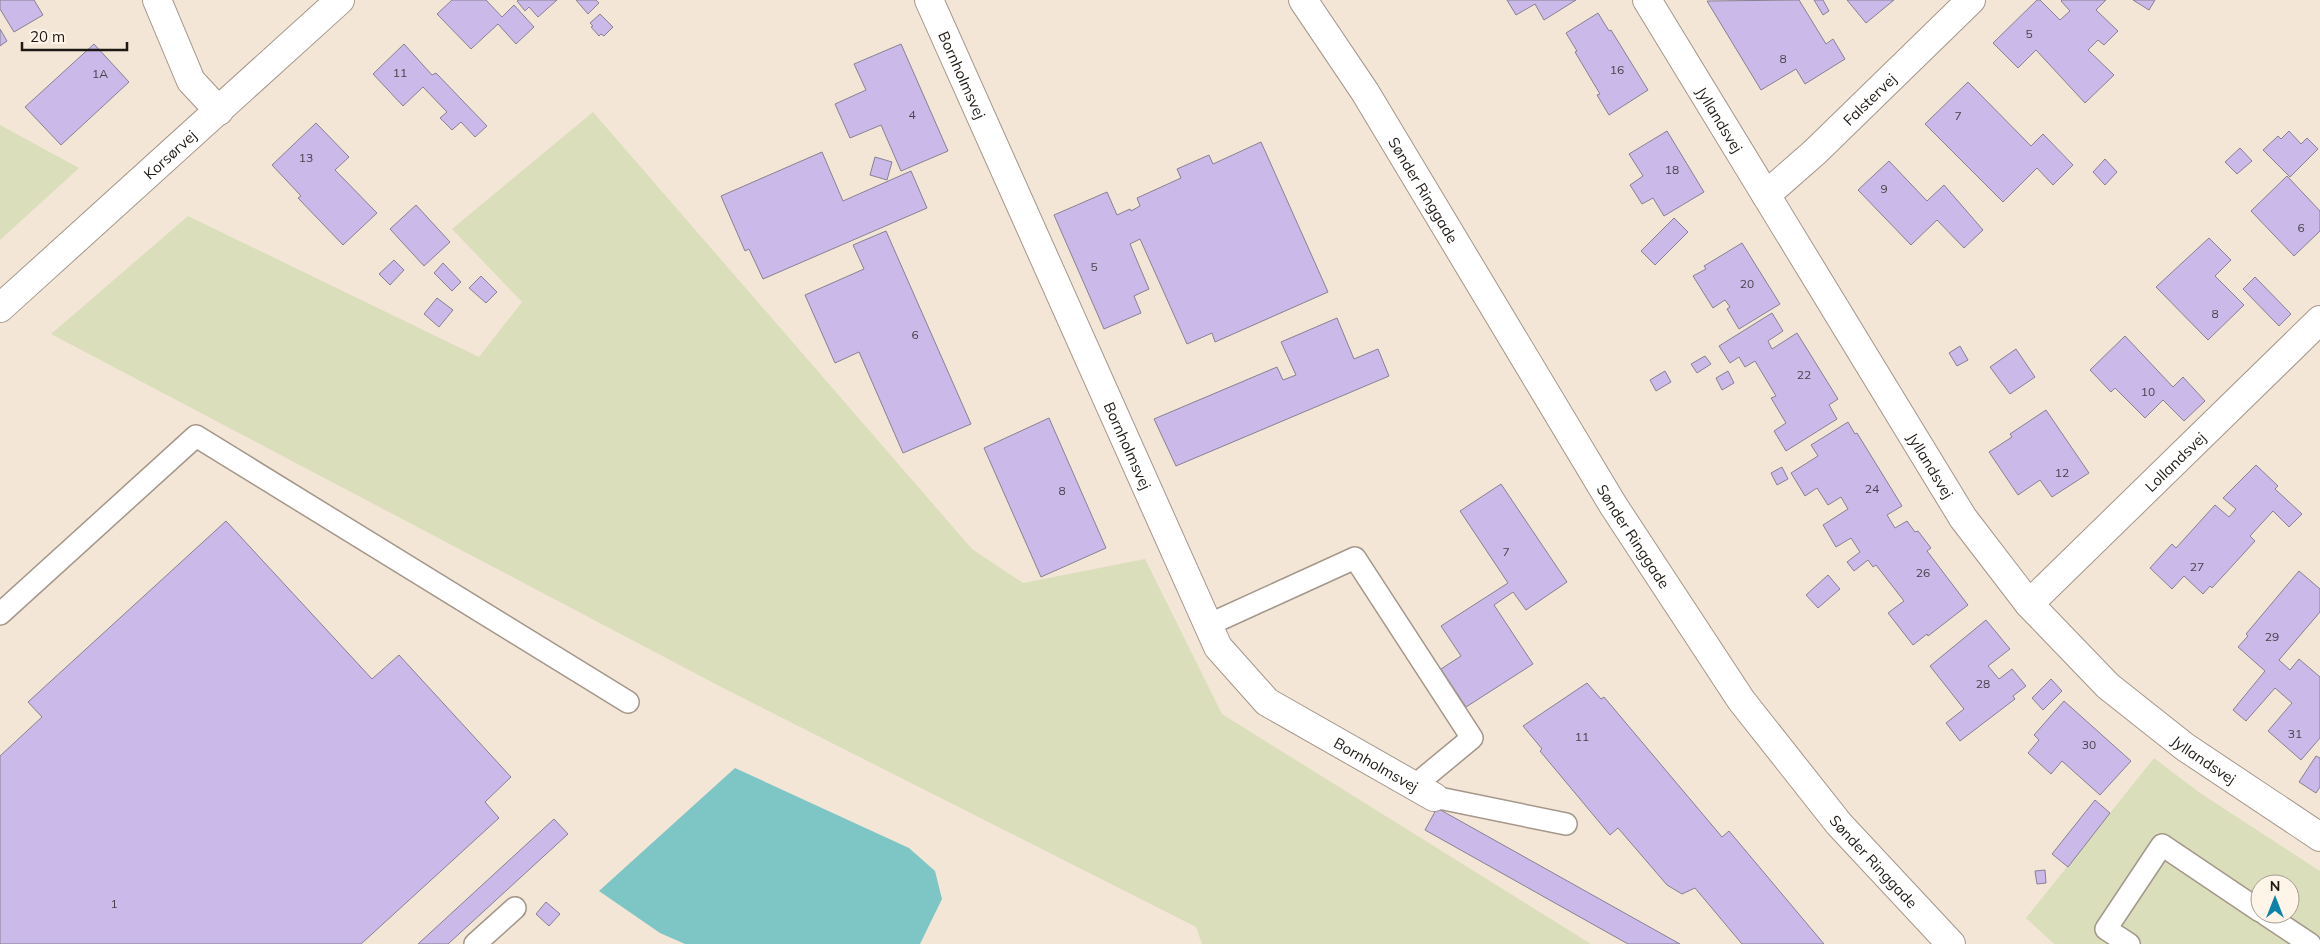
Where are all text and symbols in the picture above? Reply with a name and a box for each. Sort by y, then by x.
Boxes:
scale bar [22,20,128,52]
house number: 5 [2025,26,2033,41]
text: 20 m [30,27,65,46]
street label: Bornholmsvej [935,28,990,122]
house number: 8 [1779,51,1787,66]
house number: 16 [1610,62,1624,77]
house number: 11 [393,65,407,80]
house number: 1A [92,66,108,81]
street label: Falstervej [1839,69,1900,129]
street label: Jyllandsvej [1693,83,1747,156]
house number: 4 [908,107,916,122]
house number: 7 [1954,108,1962,123]
street label: Korsørvej [139,125,200,183]
street label: Sønder Ringgade [1385,133,1463,246]
house number: 13 [299,150,313,165]
house number: 18 [1665,162,1679,177]
house number: 9 [1880,181,1888,196]
house number: 6 [2297,220,2305,235]
house number: 5 [1090,259,1098,274]
house number: 20 [1740,276,1754,291]
house number: 8 [2211,306,2219,321]
house number: 6 [911,327,919,342]
house number: 22 [1797,367,1811,382]
house number: 10 [2141,384,2155,399]
street label: Bornholmsvej [1100,399,1156,492]
street label: Lollandsvej [2141,428,2209,495]
street label: Jyllandsvej [1904,429,1958,502]
house number: 12 [2055,465,2069,480]
street label: Sønder Ringgade [1593,481,1674,592]
house number: 24 [1865,481,1879,496]
house number: 8 [1058,483,1066,498]
house number: 7 [1502,544,1510,559]
house number: 27 [2190,559,2204,574]
house number: 26 [1916,565,1930,580]
house number: 29 [2265,629,2279,644]
house number: 28 [1976,676,1990,691]
house number: 31 [2288,726,2302,741]
house number: 11 [1575,729,1589,744]
street label: Jyllandsvej [2168,731,2240,788]
street label: Bornholmsvej [1331,733,1422,796]
house number: 30 [2082,737,2096,752]
street label: Sønder Ringgade [1826,811,1922,912]
north arrow [2250,874,2300,924]
text: N [2270,877,2280,895]
house number: 1 [110,896,118,911]

